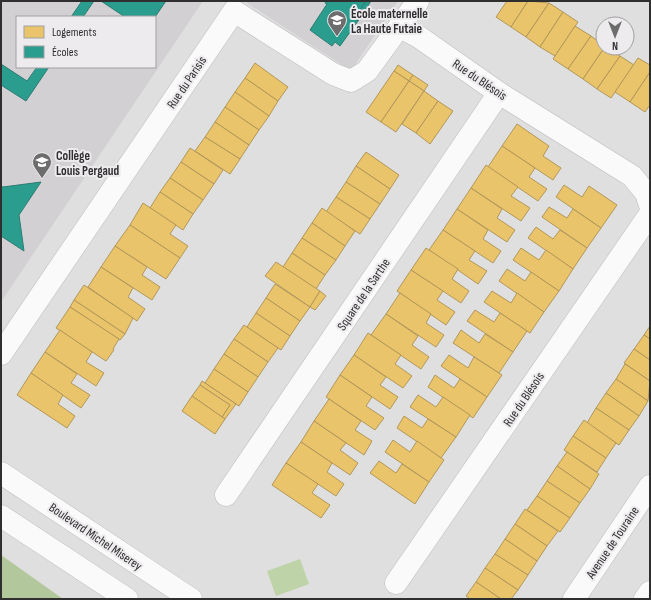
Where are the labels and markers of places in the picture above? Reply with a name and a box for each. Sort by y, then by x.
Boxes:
place label: École maternelle La Haute Futaie [351,6,428,37]
school or university icon: École maternelle La Haute Futaie [326,9,348,37]
place label: Collège Louis Pergaud [56,148,120,179]
school or university icon: Collège Louis Pergaud [31,151,53,179]

